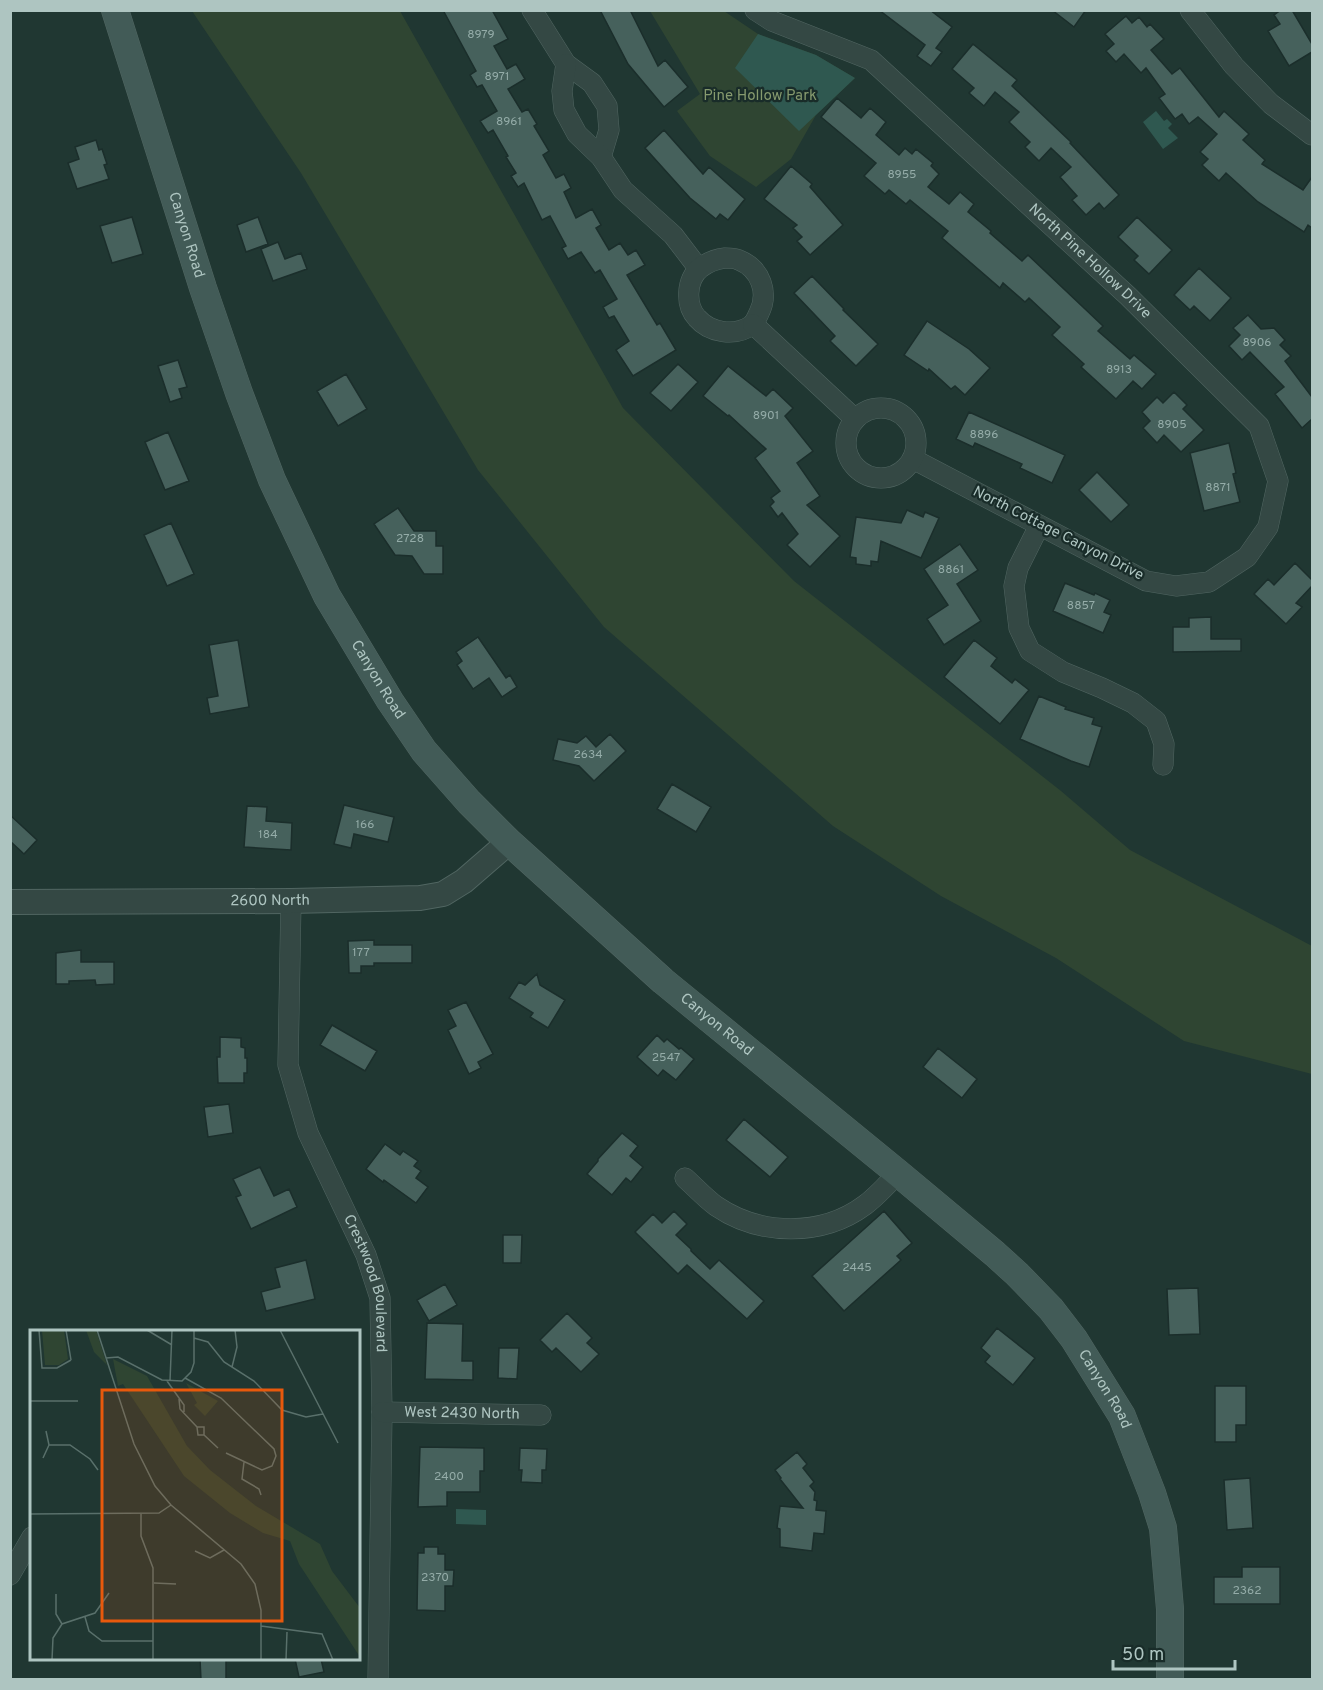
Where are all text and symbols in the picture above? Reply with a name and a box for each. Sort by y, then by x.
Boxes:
house number: 8979 [467,27,495,43]
house number: 8971 [485,69,509,85]
park label: Pine Hollow Park [703,87,817,106]
house number: 8961 [496,114,522,130]
house number: 8955 [887,167,917,183]
street label: Canyon Road [164,190,209,280]
street label: North Pine Hollow Drive [1024,200,1155,323]
house number: 8906 [1242,335,1272,351]
house number: 8913 [1106,362,1132,378]
house number: 8901 [753,408,779,424]
house number: 8905 [1157,417,1187,433]
house number: 8896 [970,427,998,443]
house number: 8871 [1205,480,1231,496]
street label: North Cottage Canyon Drive [969,483,1147,585]
house number: 2728 [396,531,424,547]
house number: 8861 [938,562,964,578]
house number: 8857 [1067,598,1095,614]
street label: Canyon Road [346,637,409,723]
house number: 2634 [573,747,603,763]
house number: 166 [356,817,374,833]
house number: 184 [258,827,278,843]
street label: 2600 North [230,891,310,911]
house number: 177 [352,945,370,961]
street label: Canyon Road [676,989,757,1060]
house number: 2547 [652,1050,680,1066]
street label: Crestwood Boulevard [339,1212,390,1353]
house number: 2445 [842,1260,872,1276]
inset map [30,1330,360,1660]
street label: Canyon Road [1073,1346,1135,1431]
street label: West 2430 North [404,1403,520,1424]
house number: 2400 [434,1469,464,1485]
house number: 2370 [421,1570,449,1586]
house number: 2362 [1232,1583,1262,1599]
scale bar [1113,1633,1234,1671]
text: 50 m [1122,1644,1164,1667]

